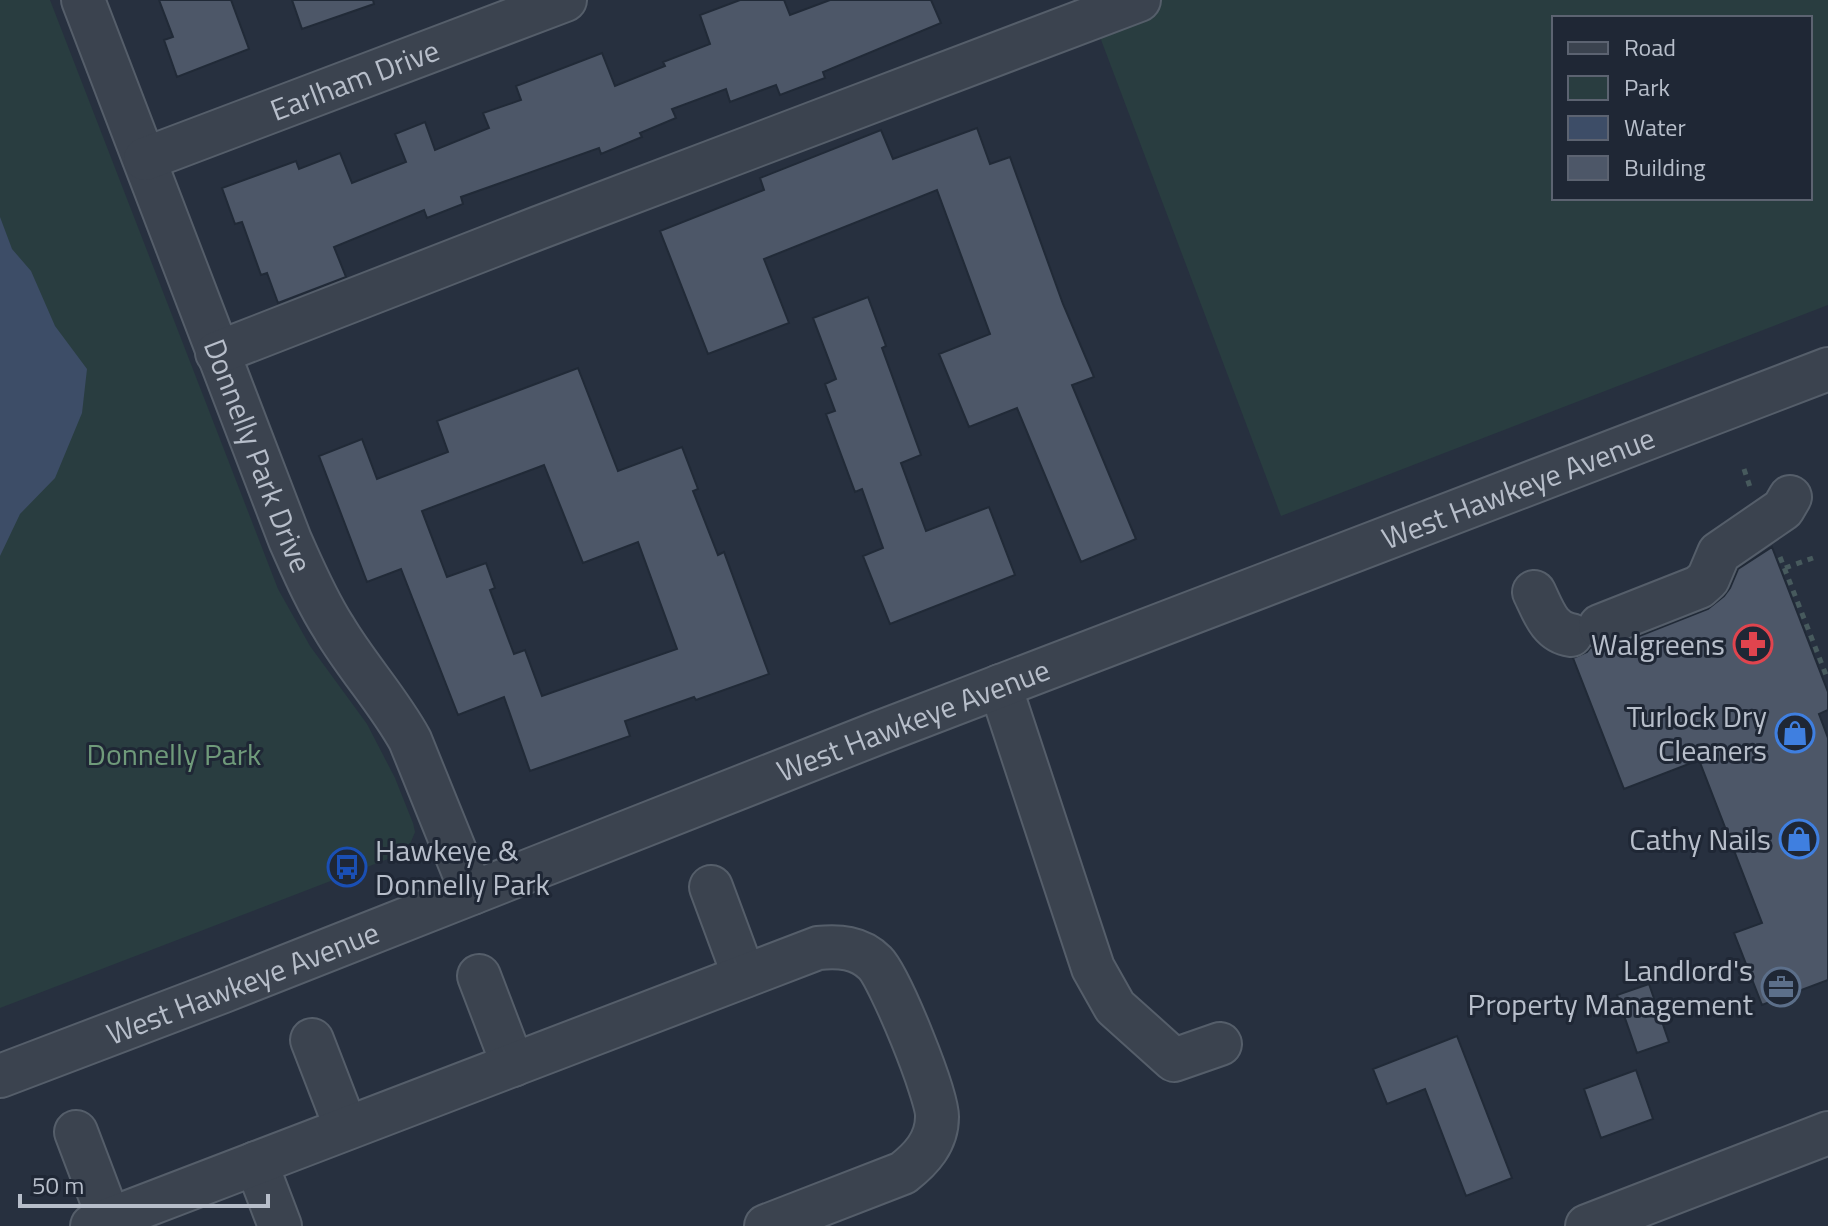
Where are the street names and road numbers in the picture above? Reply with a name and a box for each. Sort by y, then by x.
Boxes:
street label: Earlham Drive [263,27,446,133]
street label: Donnelly Park Drive [192,332,324,580]
street label: West Hawkeye Avenue [1375,415,1661,561]
street label: West Hawkeye Avenue [770,646,1056,794]
street label: West Hawkeye Avenue [100,909,386,1056]

